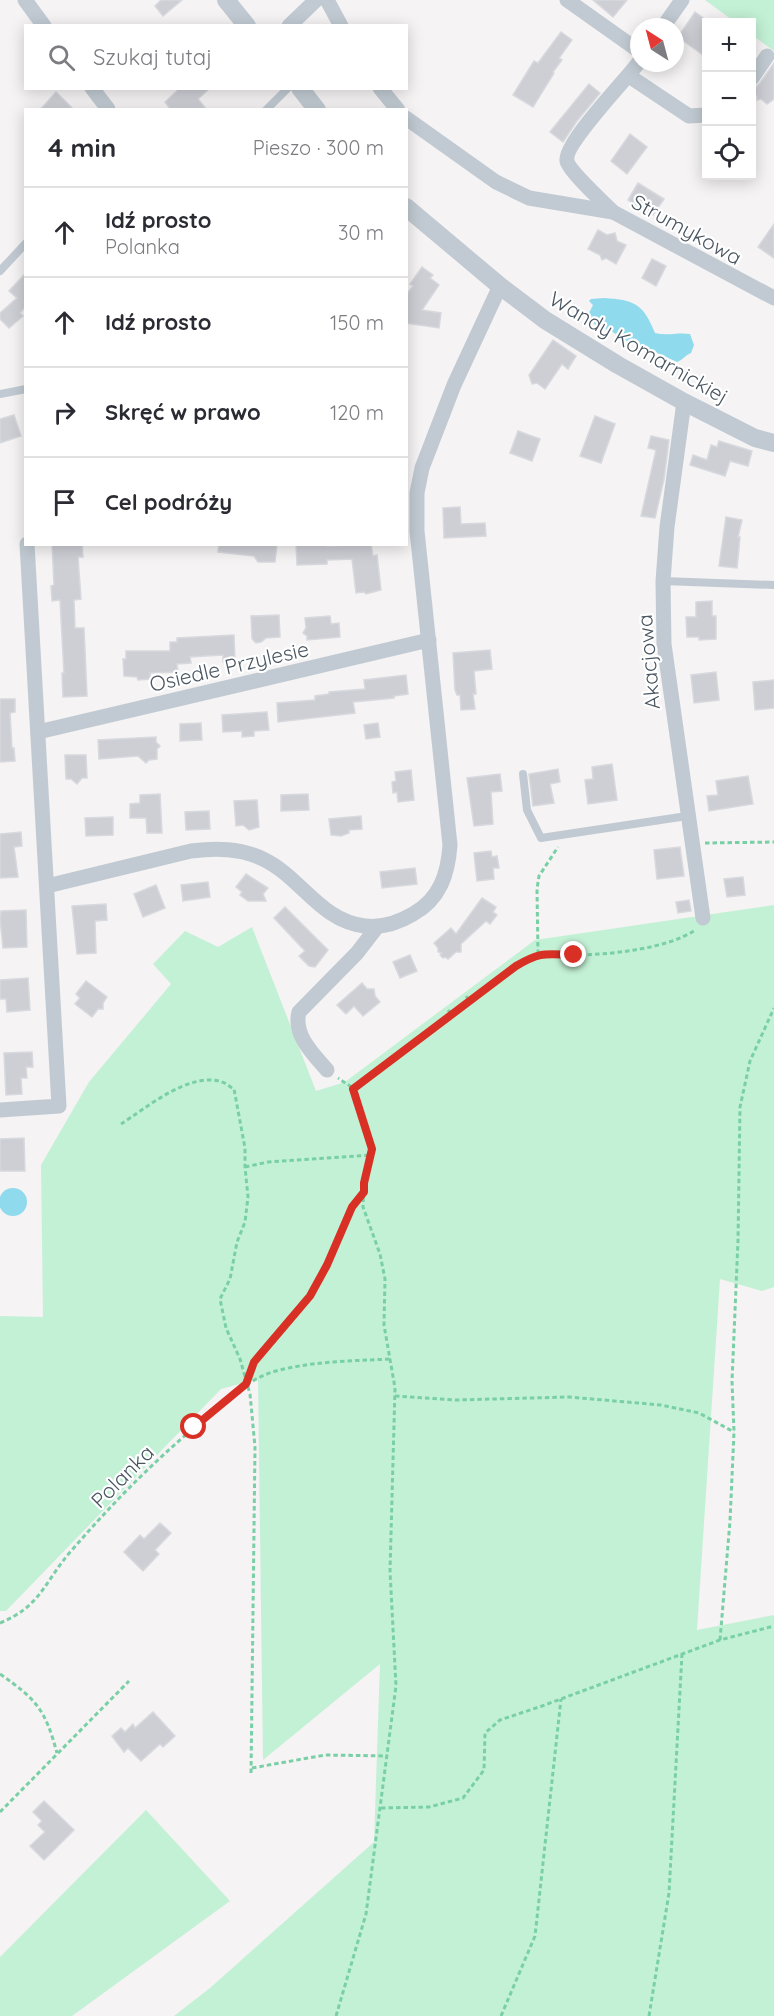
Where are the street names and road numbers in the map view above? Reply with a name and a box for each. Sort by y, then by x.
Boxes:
street label: Strumykowa [627,188,747,270]
street label: Wandy Komarnickiej [545,285,733,409]
street label: Akacjowa [631,613,665,711]
street label: Osiedle Przylesie [147,635,311,697]
street label: Polanka [85,1439,159,1513]

